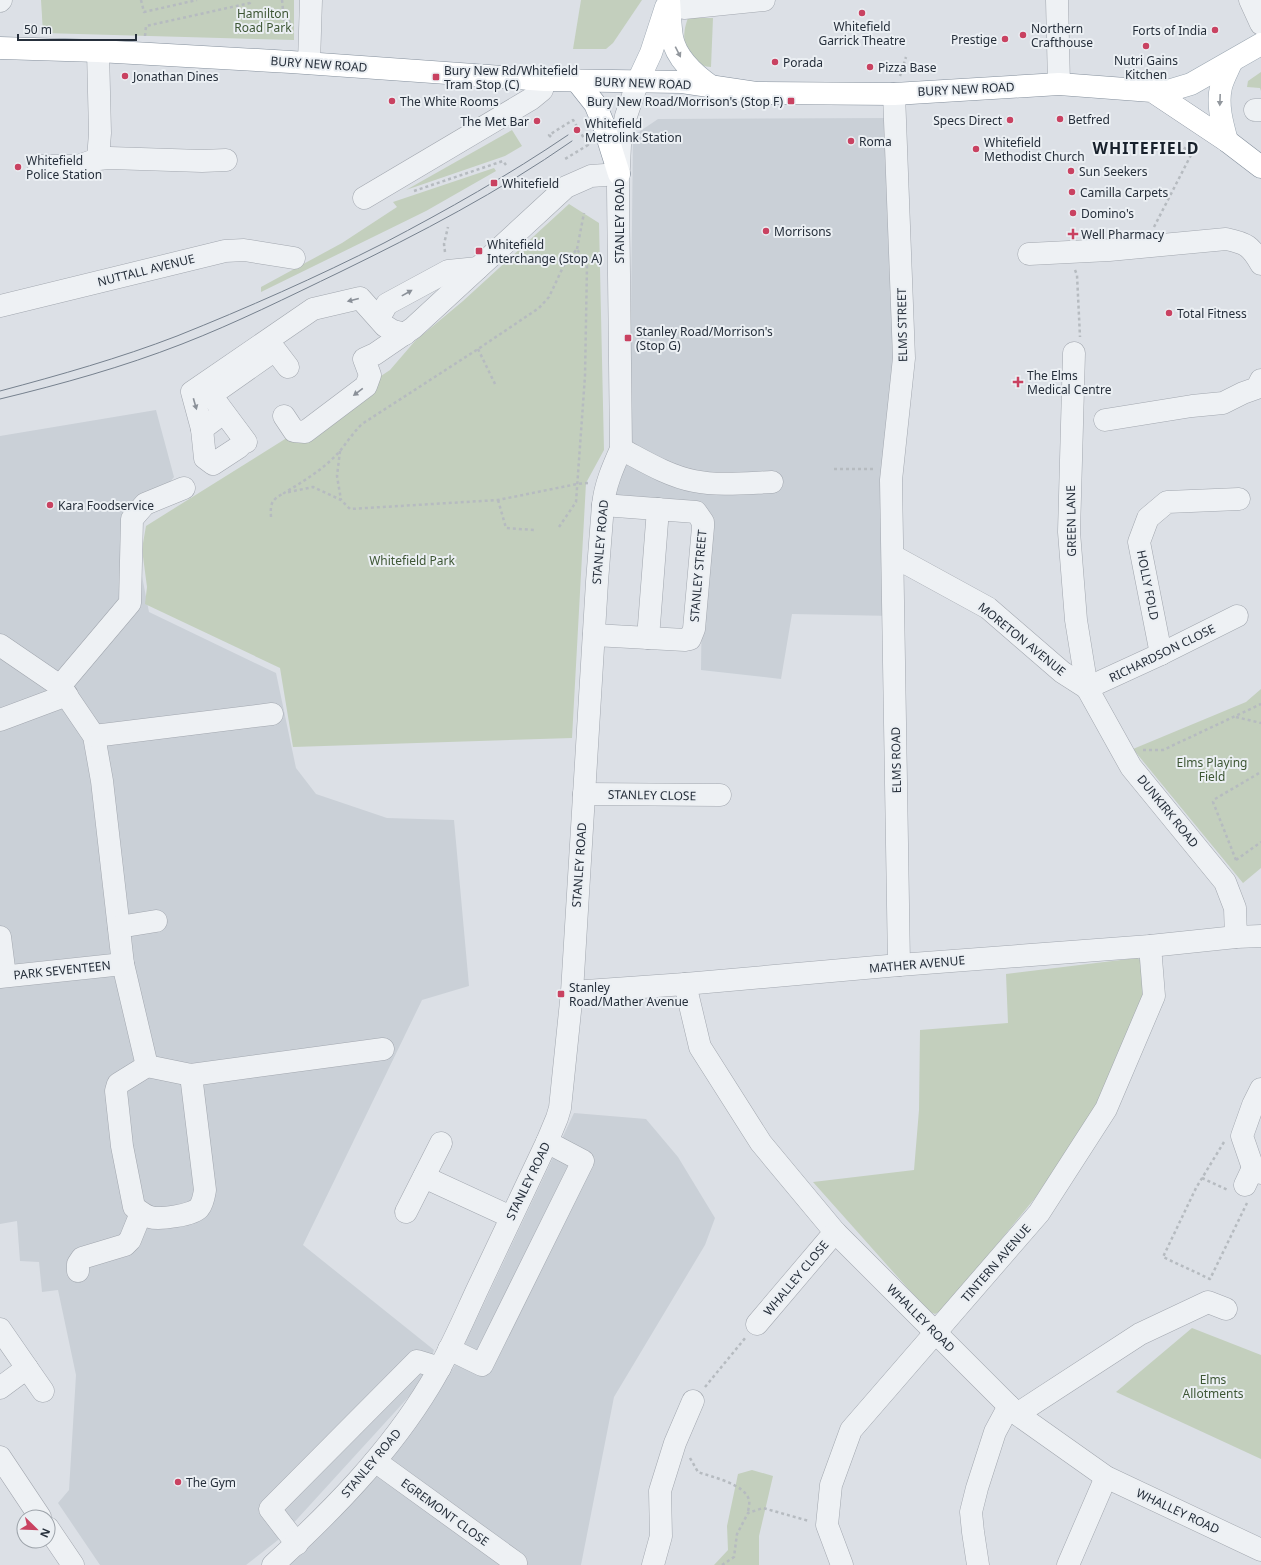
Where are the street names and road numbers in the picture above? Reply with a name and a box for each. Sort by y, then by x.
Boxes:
street label: BURY NEW ROAD [270,52,368,76]
street label: BURY NEW ROAD [594,73,692,93]
street label: BURY NEW ROAD [917,78,1015,100]
street label: STANLEY ROAD [611,178,628,264]
street label: NUTTALL AVENUE [96,250,196,290]
street label: ELMS STREET [893,287,911,362]
street label: GREEN LANE [1062,485,1080,557]
street label: STANLEY ROAD [588,499,612,585]
street label: STANLEY STREET [685,529,711,623]
street label: HOLLY FOLD [1133,549,1163,622]
street label: MORETON AVENUE [975,598,1069,680]
street label: RICHARDSON CLOSE [1106,620,1218,686]
street label: ELMS ROAD [887,726,905,793]
street label: DUNKIRK ROAD [1133,771,1203,851]
street label: STANLEY CLOSE [608,786,696,804]
street label: STANLEY ROAD [568,822,590,908]
street label: MATHER AVENUE [868,951,966,977]
street label: PARK SEVENTEEN [13,956,111,984]
street label: STANLEY ROAD [502,1139,554,1223]
street label: TINTERN AVENUE [957,1220,1035,1306]
street label: WHALLEY CLOSE [760,1237,832,1319]
street label: WHALLEY ROAD [883,1280,959,1356]
street label: STANLEY ROAD [337,1425,405,1501]
street label: EGREMONT CLOSE [398,1474,492,1550]
street label: WHALLEY ROAD [1134,1484,1223,1538]

